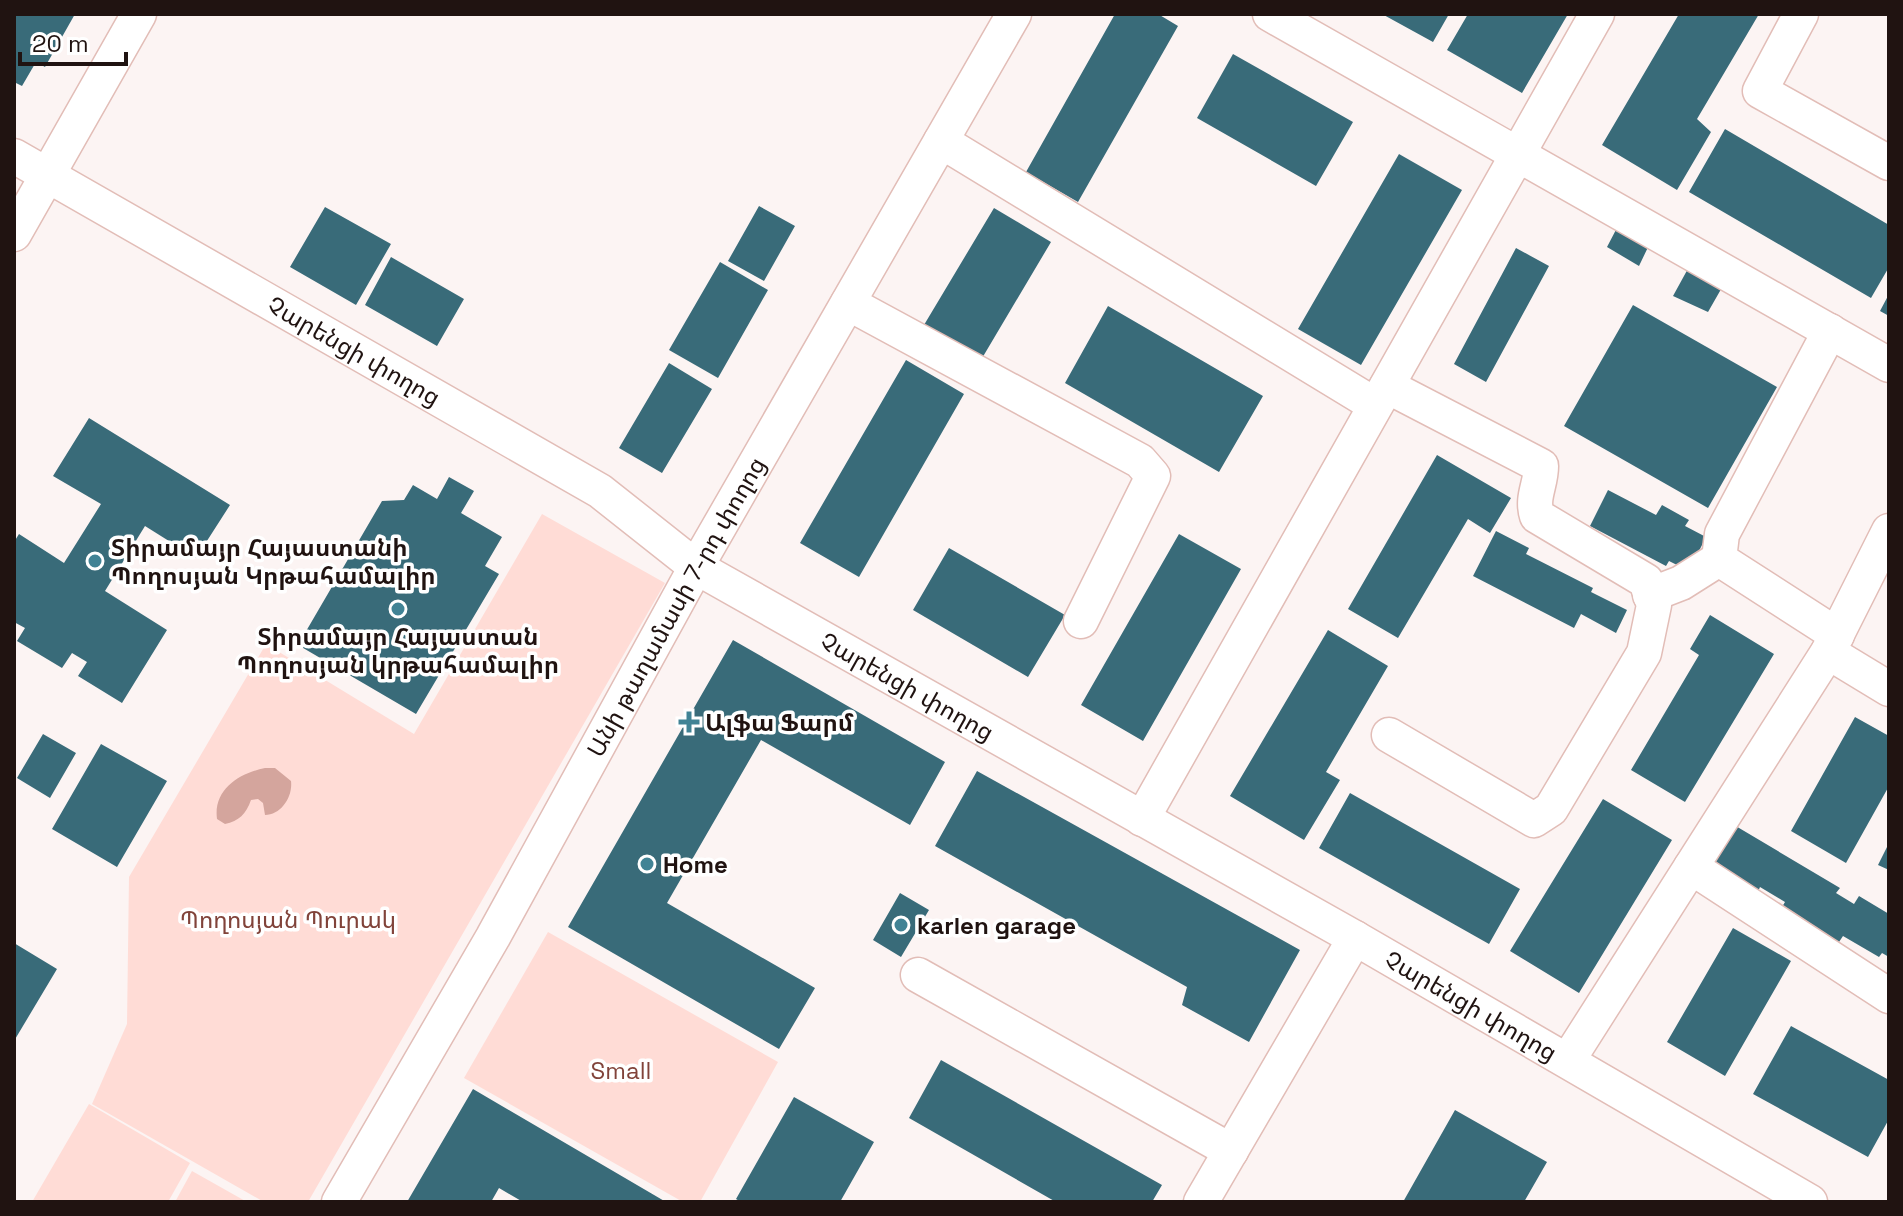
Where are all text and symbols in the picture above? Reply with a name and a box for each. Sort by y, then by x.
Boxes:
scale bar [20,16,126,66]
text: 20 m [32,28,89,59]
street label: Չարենցի փողոց [262,289,446,412]
street label: Անի թաղամասի 7-րդ փողոց [579,451,772,762]
place label: Տիրամայր Հայաստանի Պողոսյան Կրթահամալիր [111,532,436,591]
marker: Տիրամայր Հայաստանի Պողոսյան Կրթահամալիր [86,552,104,570]
marker: Տիրամայր Հայաստան Պողոսյան կրթահամալիր [389,600,407,618]
place label: Տիրամայր Հայաստան Պողոսյան կրթահամալիր [237,621,559,680]
street label: Չարենցի փողոց [815,625,1000,747]
place label: Ալֆա Ֆարմ [705,707,854,738]
marker: Ալֆա Ֆարմ [680,713,698,731]
place label: Home [663,849,728,880]
marker: Home [638,855,656,873]
park label: Պողոսյան Պուրակ [180,904,396,935]
place label: karlen garage [917,910,1076,941]
marker: karlen garage [892,916,910,934]
street label: Չարենցի փողոց [1379,943,1563,1068]
park label: Small [591,1055,651,1086]

